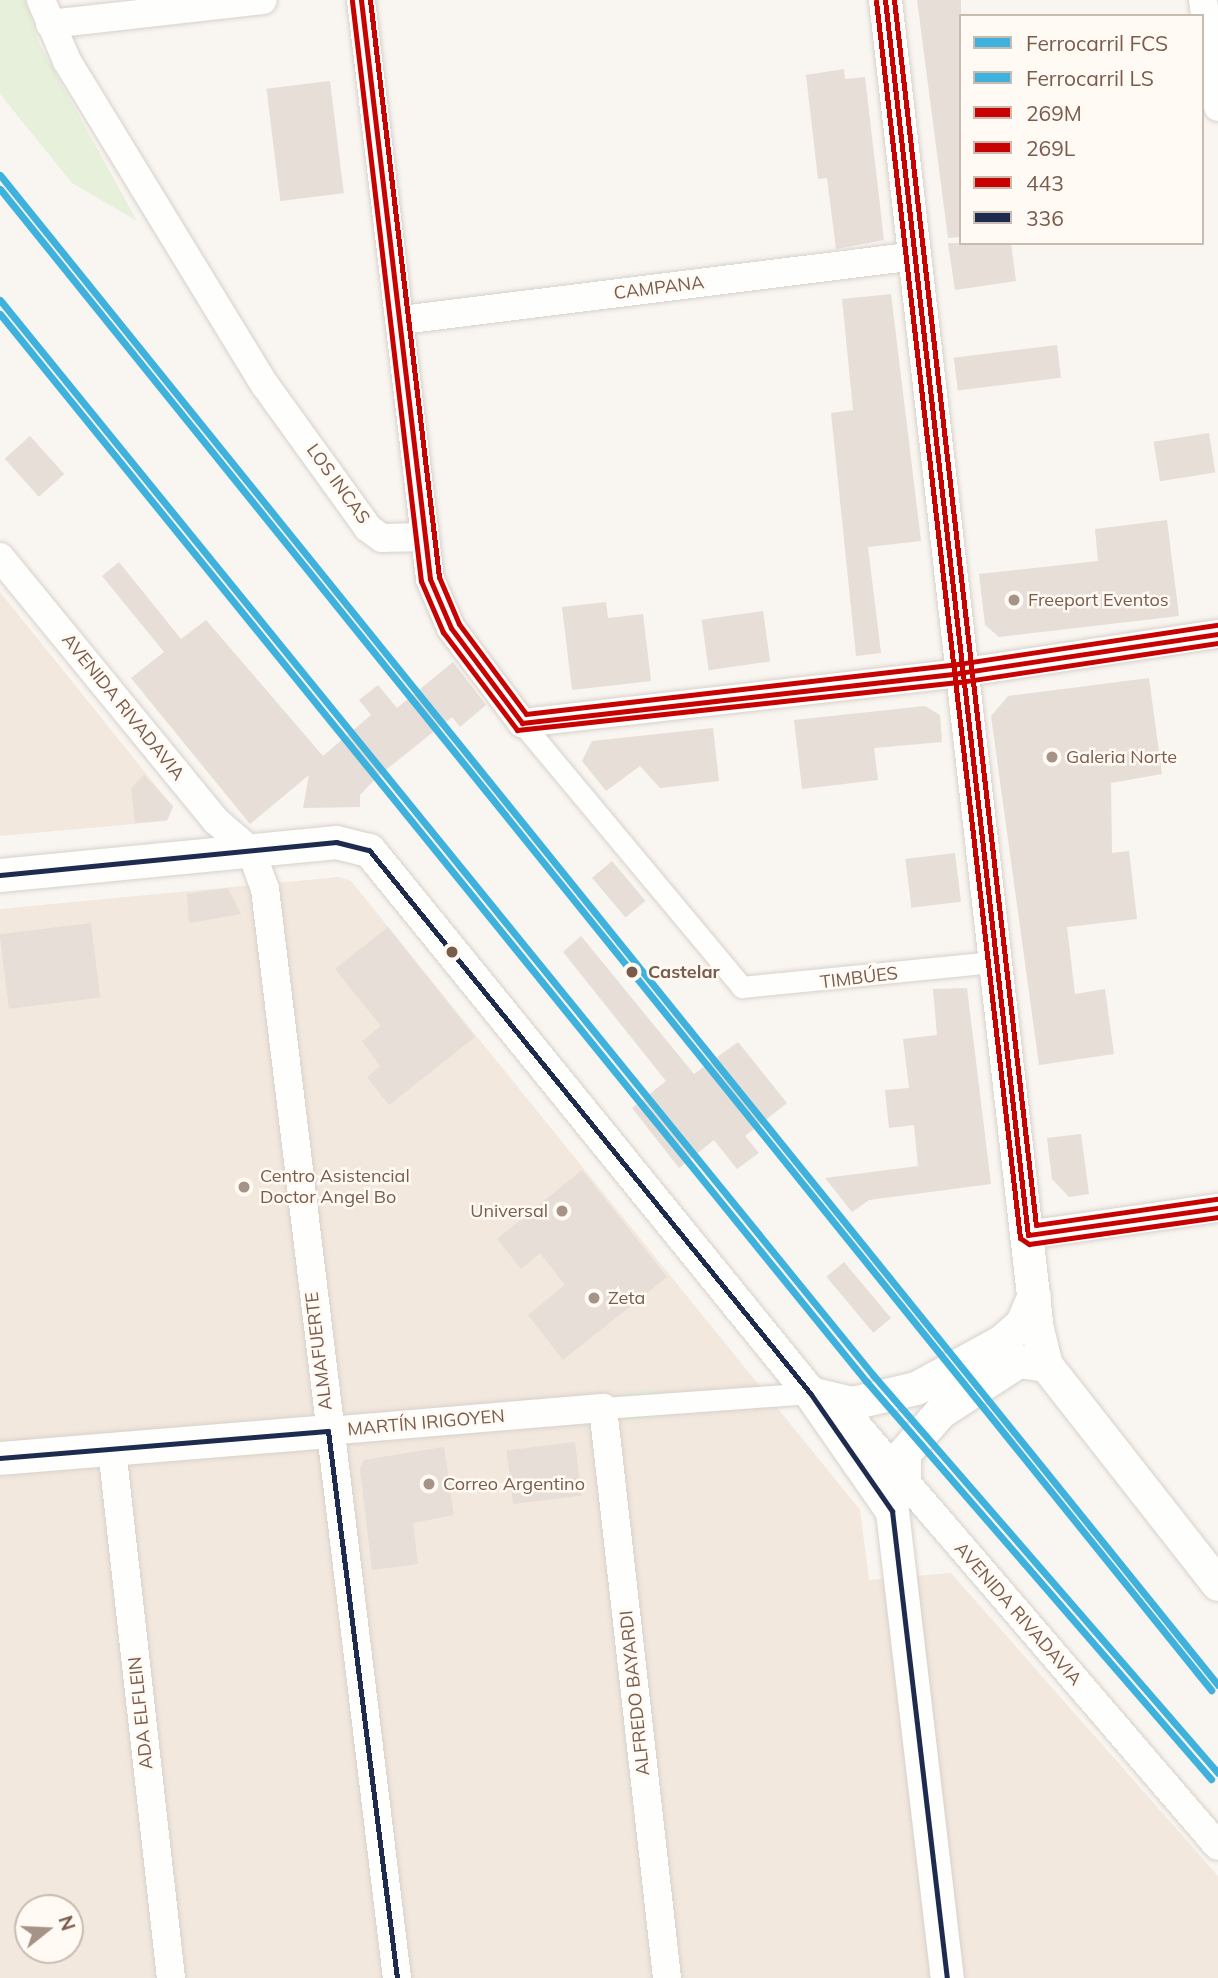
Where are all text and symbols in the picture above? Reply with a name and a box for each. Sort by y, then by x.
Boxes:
legend [959,14,1204,245]
text: Ferrocarril FCS [1026,30,1168,56]
text: Ferrocarril LS [1026,65,1154,91]
text: 269M [1026,100,1082,126]
text: 269L [1026,135,1075,161]
text: 443 [1026,170,1064,196]
text: 336 [1026,205,1064,231]
street label: CAMPANA [613,272,705,304]
street label: LOS INCAS [302,440,374,528]
place label: Freeport Eventos [1028,589,1169,611]
marker: Freeport Eventos [1006,592,1022,608]
street label: AVENIDA RIVADAVIA [57,629,189,785]
place label: Galeria Norte [1066,746,1177,768]
marker: Galeria Norte [1044,749,1060,765]
unlabelled marker [445,945,459,959]
place label: Castelar [648,961,720,983]
marker: Castelar [622,962,642,982]
street label: TIMBÚES [819,963,899,993]
place label: Centro Asistencial Doctor Angel Bo [260,1166,410,1208]
marker: Centro Asistencial Doctor Angel Bo [234,1177,254,1197]
place label: Universal [470,1200,548,1222]
marker: Universal [554,1203,570,1219]
place label: Zeta [608,1287,645,1309]
marker: Zeta [586,1290,602,1306]
street label: ALMAFUERTE [301,1291,337,1411]
street label: MARTÍN IRIGOYEN [347,1405,505,1441]
place label: Correo Argentino [443,1473,585,1495]
marker: Correo Argentino [421,1476,437,1492]
street label: AVENIDA RIVADAVIA [950,1538,1086,1690]
street label: ALFREDO BAYARDI [616,1609,654,1777]
street label: ADA ELFLEIN [124,1655,158,1771]
north arrow [14,1894,84,1964]
text: N [53,1913,81,1934]

